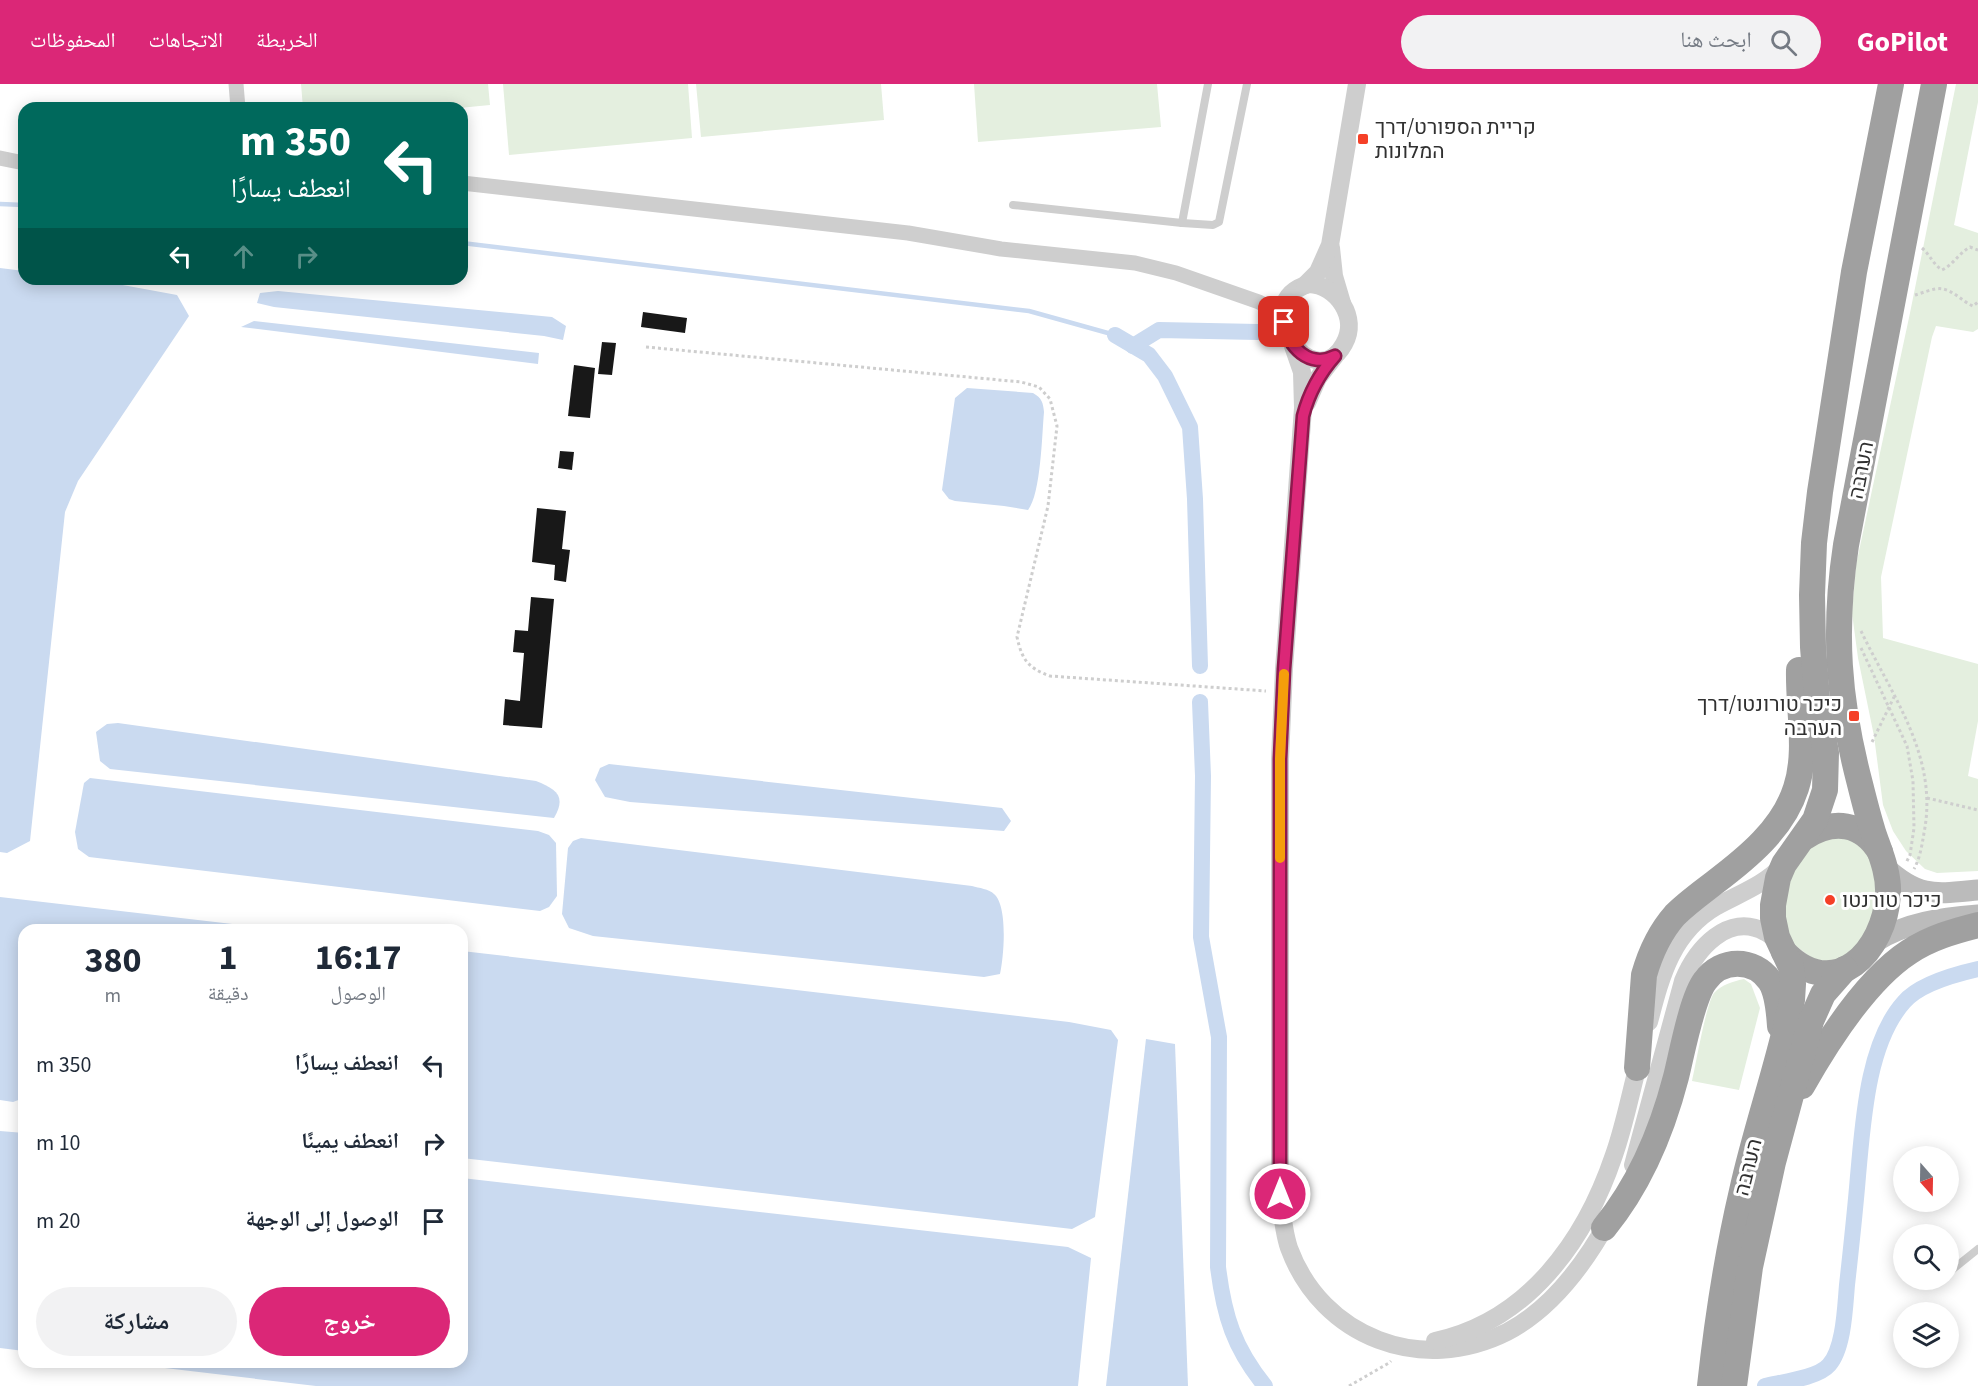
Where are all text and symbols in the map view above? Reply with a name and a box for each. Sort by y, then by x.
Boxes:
search box [1401,15,1821,69]
text: GoPilot [1857,22,1948,62]
text: ابحث هنا [1680,24,1752,56]
text: المحفوظات [30,25,115,55]
text: الاتجاهات [148,25,223,55]
text: الخريطة [256,25,318,55]
icon: search [1767,26,1800,59]
text: 350 m [240,112,351,172]
place label: קריית הספורט/דרך המלונות [1375,112,1536,166]
icon: left [372,126,450,204]
marker: קריית הספורט/דרך המלונות [1356,132,1370,146]
text: انعطف يسارًا [231,169,351,208]
icon: left [164,240,197,273]
icon: ahead [227,240,260,273]
icon: right [290,240,323,273]
pin [1258,296,1309,347]
icon: arrive [1267,305,1300,338]
street label: הערבה [1841,439,1881,501]
place label: כיכר טורונטו/דרך הערבה [1697,689,1842,743]
marker: כיכר טורונטו/דרך הערבה [1847,709,1861,723]
place label: כיכר טורנטו [1842,885,1942,915]
marker: כיכר טורנטו [1823,893,1837,907]
text: 1 [219,932,238,983]
text: 16:17 [315,932,402,983]
text: 380 [84,935,141,986]
text: دقيقة [208,980,248,1008]
text: الوصول [331,980,386,1008]
text: m [105,982,121,1010]
text: انعطف يسارًا [295,1047,399,1079]
text: 350 m [36,1049,91,1081]
icon: left [417,1049,450,1082]
text: انعطف يمينًا [301,1125,399,1157]
text: 10 m [36,1127,81,1159]
icon: right [417,1127,450,1160]
street label: הערבה [1726,1135,1770,1199]
north arrow [1893,1146,1959,1212]
map controls [1893,1146,1959,1368]
position arrow [1248,1162,1312,1226]
text: الوصول إلى الوجهة [246,1203,399,1235]
text: 20 m [36,1205,81,1237]
icon: arrive [417,1205,450,1238]
button: search [1893,1224,1959,1290]
button: مشاركة [36,1287,237,1356]
button: خروج [249,1287,450,1356]
button: layers [1893,1302,1959,1368]

